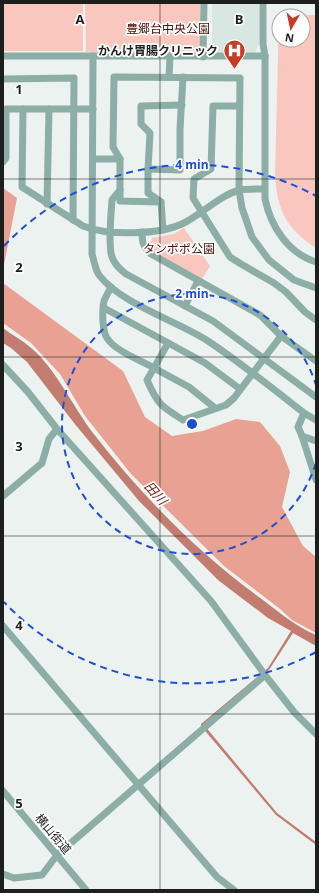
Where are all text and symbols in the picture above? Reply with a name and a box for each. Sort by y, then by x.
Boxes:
north arrow [271,8,311,48]
text: A [76,10,85,28]
text: B [235,10,244,28]
park label: 豊郷台中央公園 [126,20,210,37]
text: N [284,30,295,46]
hospital icon: かんけ胃腸クリニック [221,38,247,71]
place label: かんけ胃腸クリニック [98,42,218,59]
text: 1 [15,80,23,98]
text: 4 min [175,156,209,173]
park label: タンポポ公園 [143,240,215,257]
text: 2 [15,258,23,276]
text: 2 min [175,285,209,302]
centre of rings [185,417,199,431]
text: 3 [15,437,23,455]
water label: 田川 [141,477,173,510]
text: 4 [15,616,23,634]
text: 5 [15,794,23,812]
street label: 横山街道 [31,810,75,858]

